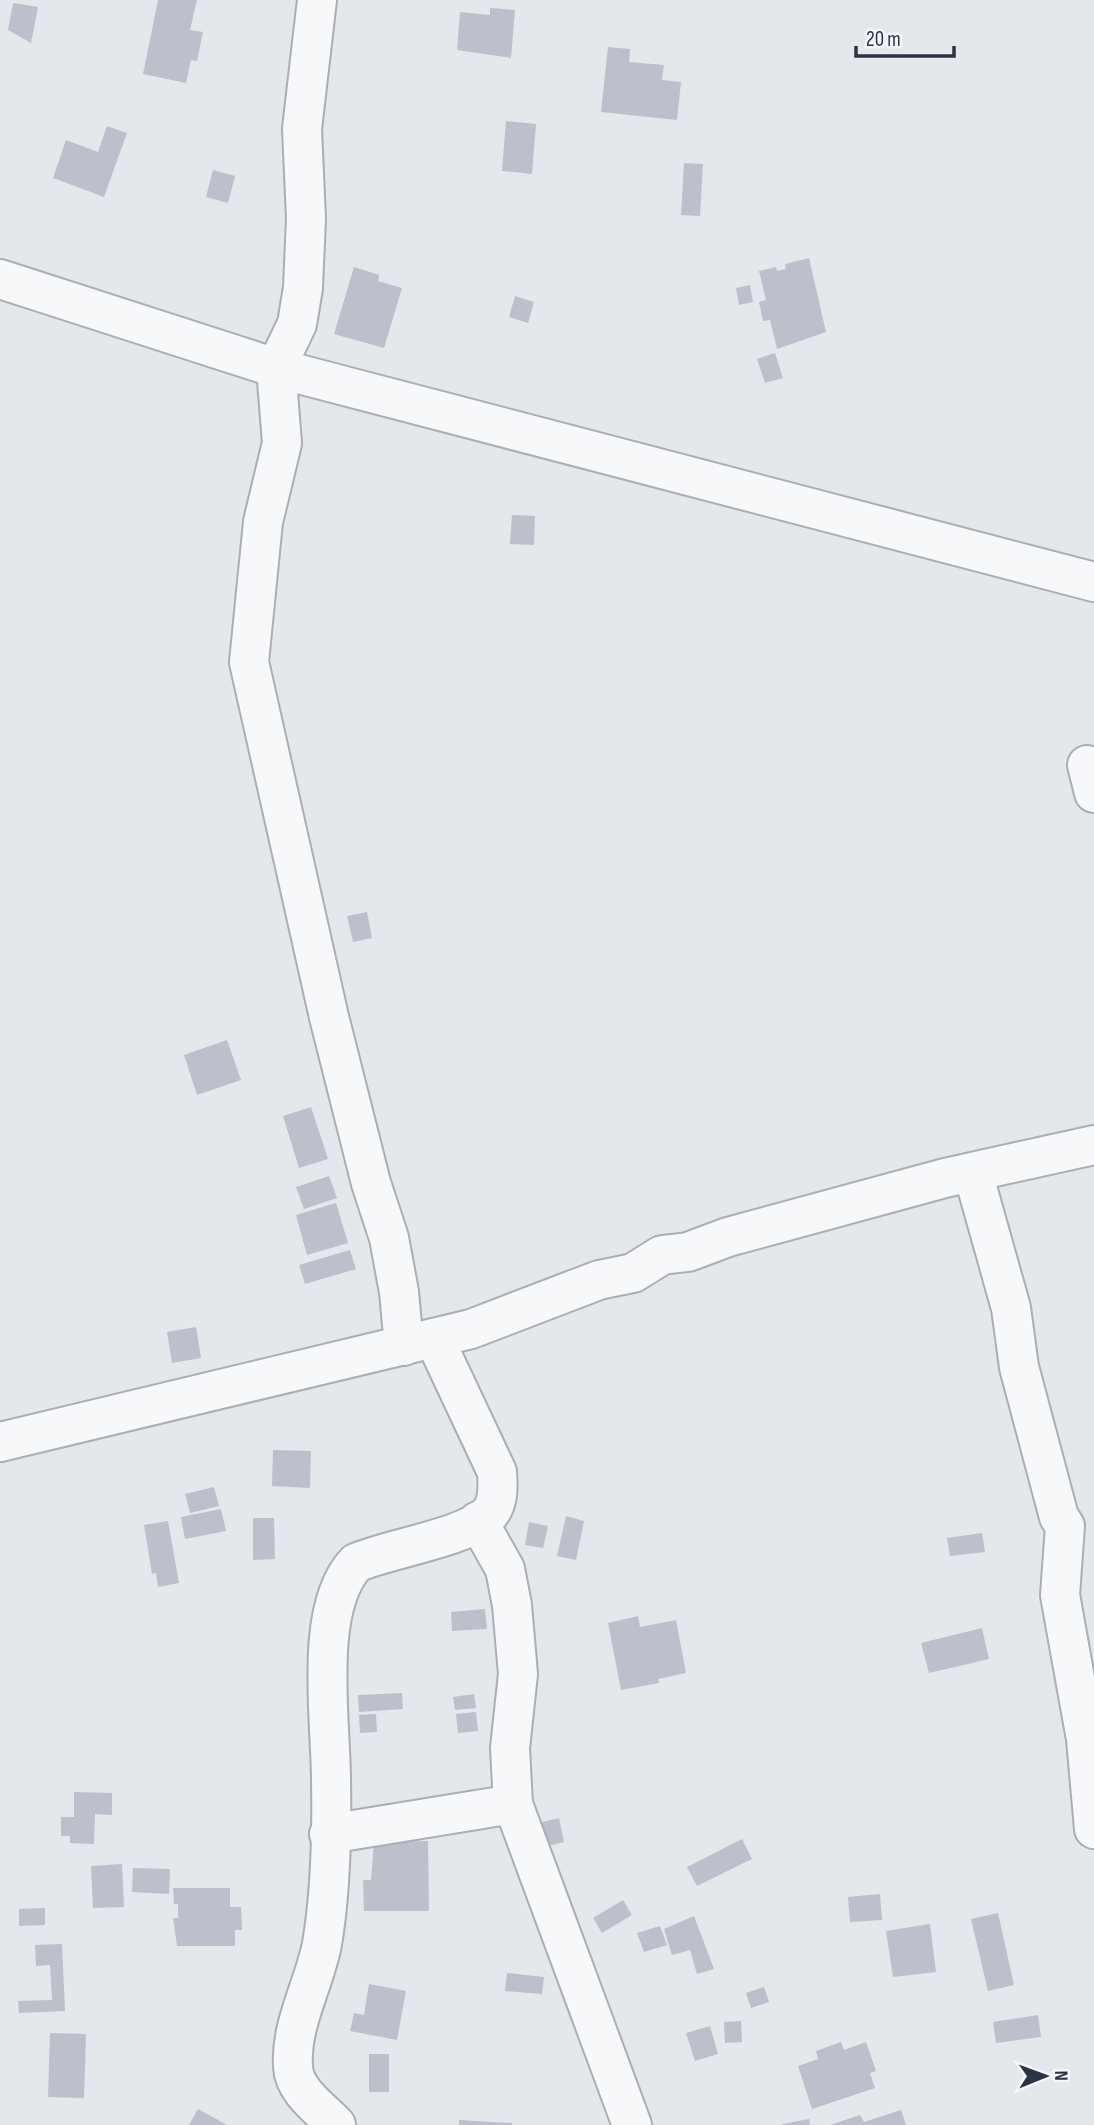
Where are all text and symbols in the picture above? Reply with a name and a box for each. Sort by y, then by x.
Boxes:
scale bar [856,14,954,58]
text: 20 m [866,27,901,52]
north arrow [1010,2041,1080,2111]
text: N [1049,2070,1072,2081]

